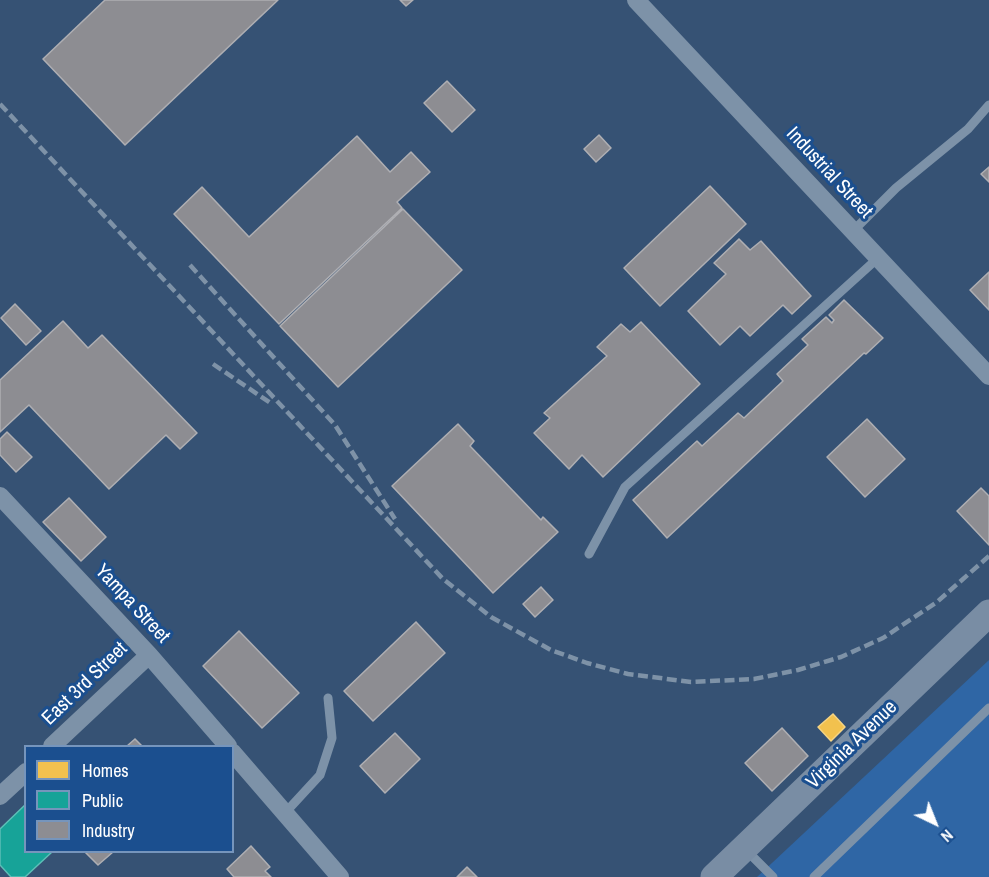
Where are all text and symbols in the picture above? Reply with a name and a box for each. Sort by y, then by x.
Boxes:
street label: Industrial Street [781,122,877,224]
street label: Yampa Street [89,560,175,648]
street label: East 3rd Street [37,637,133,731]
street label: Virginia Avenue [802,696,902,794]
legend [24,745,234,853]
text: Homes [82,758,129,783]
text: Public [82,788,123,813]
north arrow [905,793,965,853]
text: Industry [82,818,135,843]
text: N [936,825,958,847]

